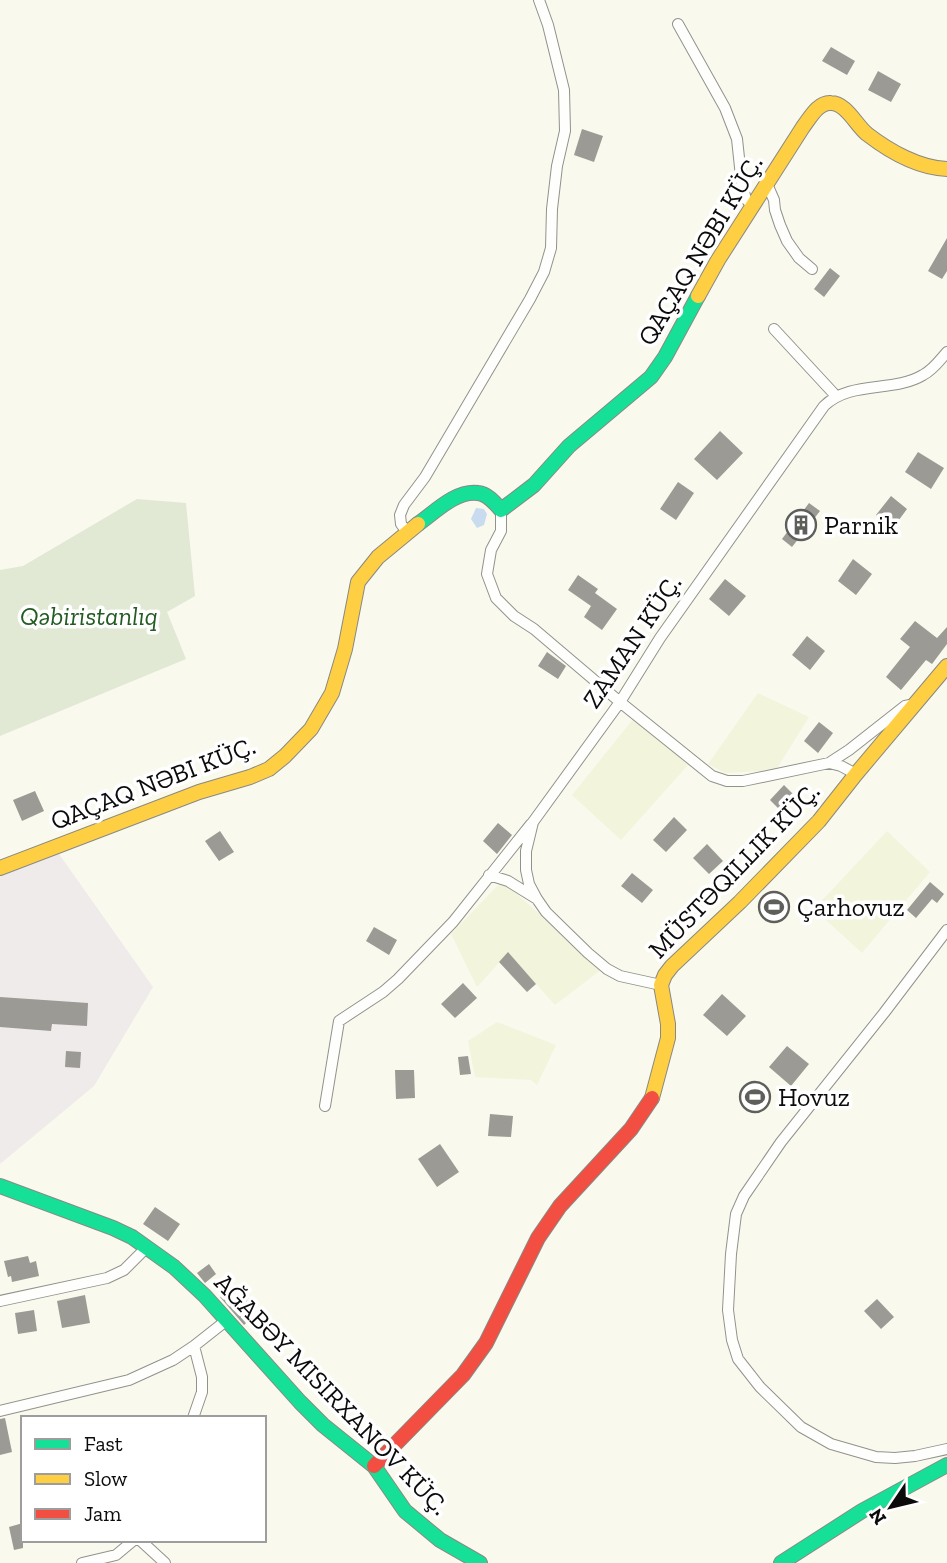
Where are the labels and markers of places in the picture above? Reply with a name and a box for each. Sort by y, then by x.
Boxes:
building icon: Parnik [784,508,818,542]
place label: Parnik [824,509,898,541]
sports icon: Çarhovuz [757,890,791,924]
place label: Çarhovuz [797,891,904,923]
sports icon: Hovuz [738,1080,772,1114]
place label: Hovuz [778,1081,850,1113]

